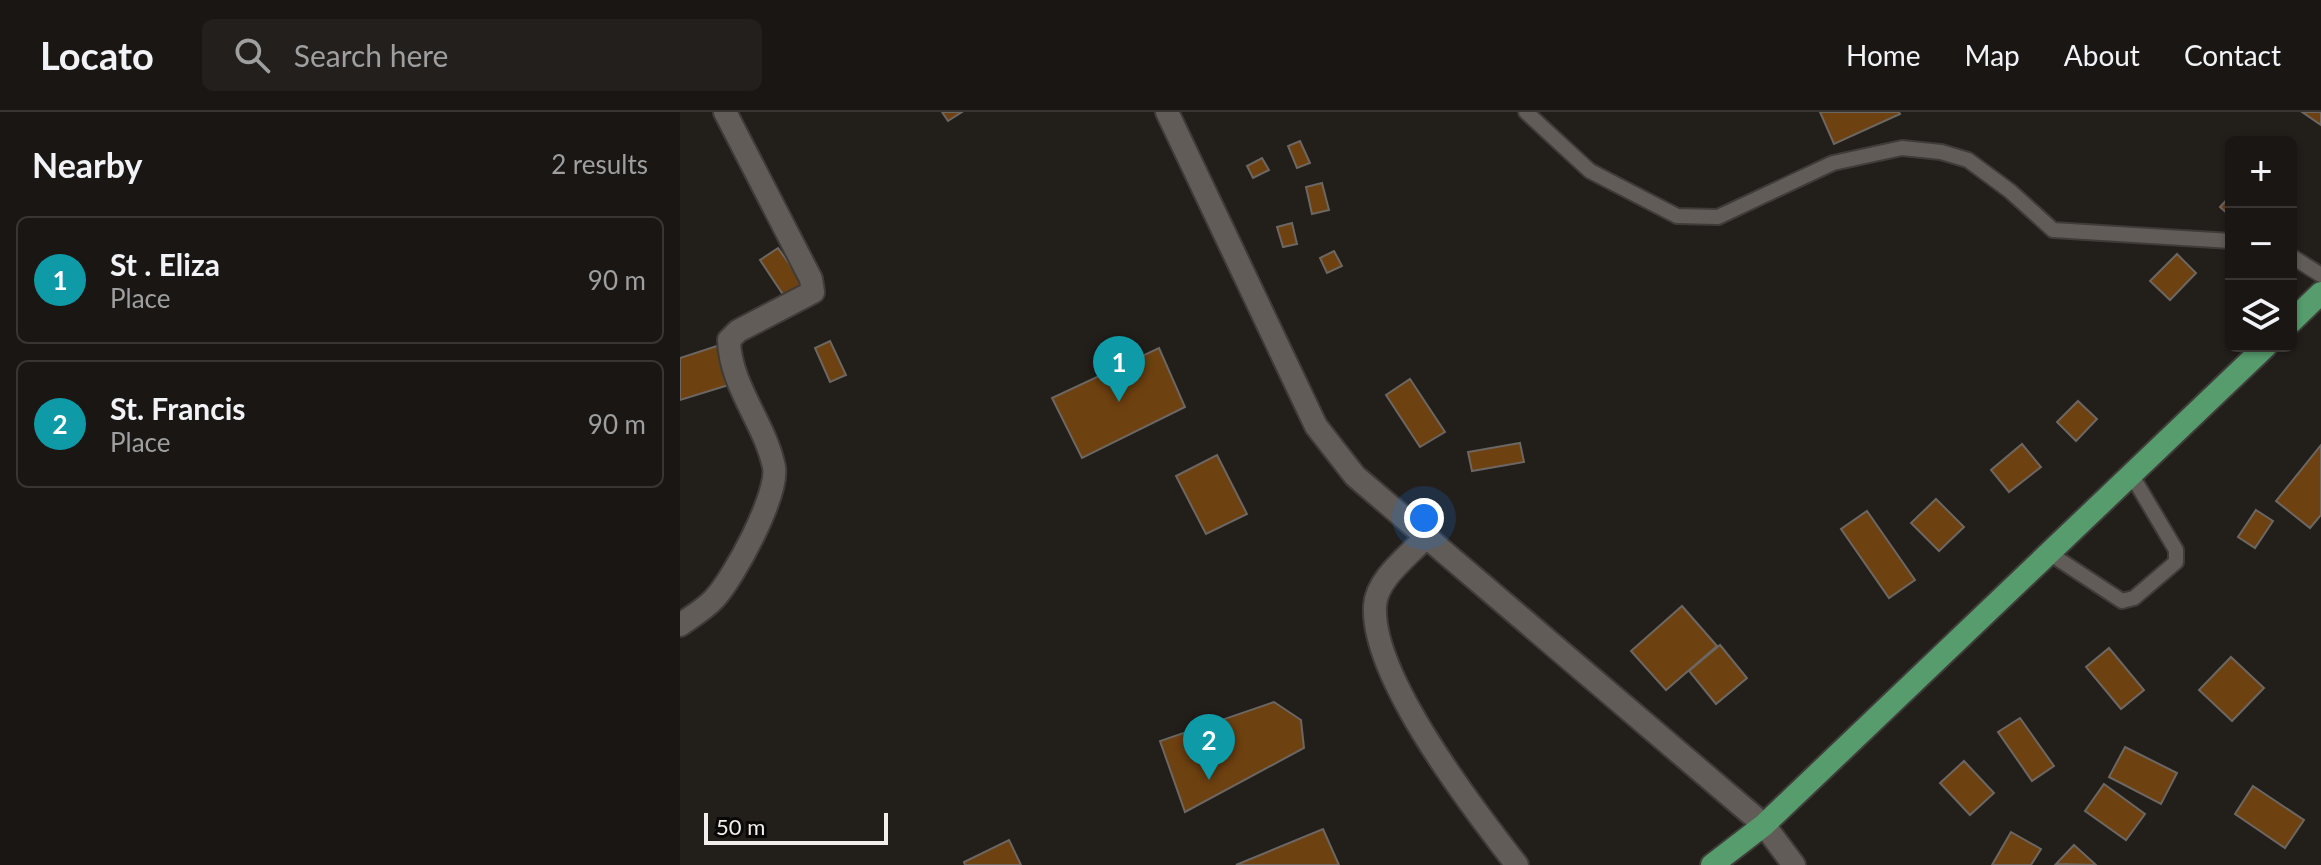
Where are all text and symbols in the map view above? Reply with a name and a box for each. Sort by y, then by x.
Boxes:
search box [202,19,762,91]
text: Locato [40,32,154,78]
icon: search [230,33,274,77]
text: Search here [294,37,448,73]
text: Home [1846,38,1921,72]
text: Map [1965,38,2020,72]
text: About [2064,38,2140,72]
text: Contact [2184,38,2281,72]
map controls [2225,136,2297,352]
button: + [2225,136,2297,208]
text: Nearby [32,144,143,185]
text: 2 results [551,148,648,180]
button: − [2225,208,2297,280]
text: St . Eliza [110,246,220,282]
text: 1 [52,264,68,296]
text: 90 m [588,264,646,296]
button: layers [2225,280,2297,352]
text: Place [110,282,171,314]
pin: 1 [1093,336,1145,402]
text: St. Francis [110,390,246,426]
text: 2 [52,408,68,440]
text: 90 m [588,408,646,440]
text: Place [110,426,171,458]
your location [1404,498,1444,538]
pin: 2 [1183,714,1235,780]
scale bar [704,809,888,845]
text: 50 m [716,813,765,840]

